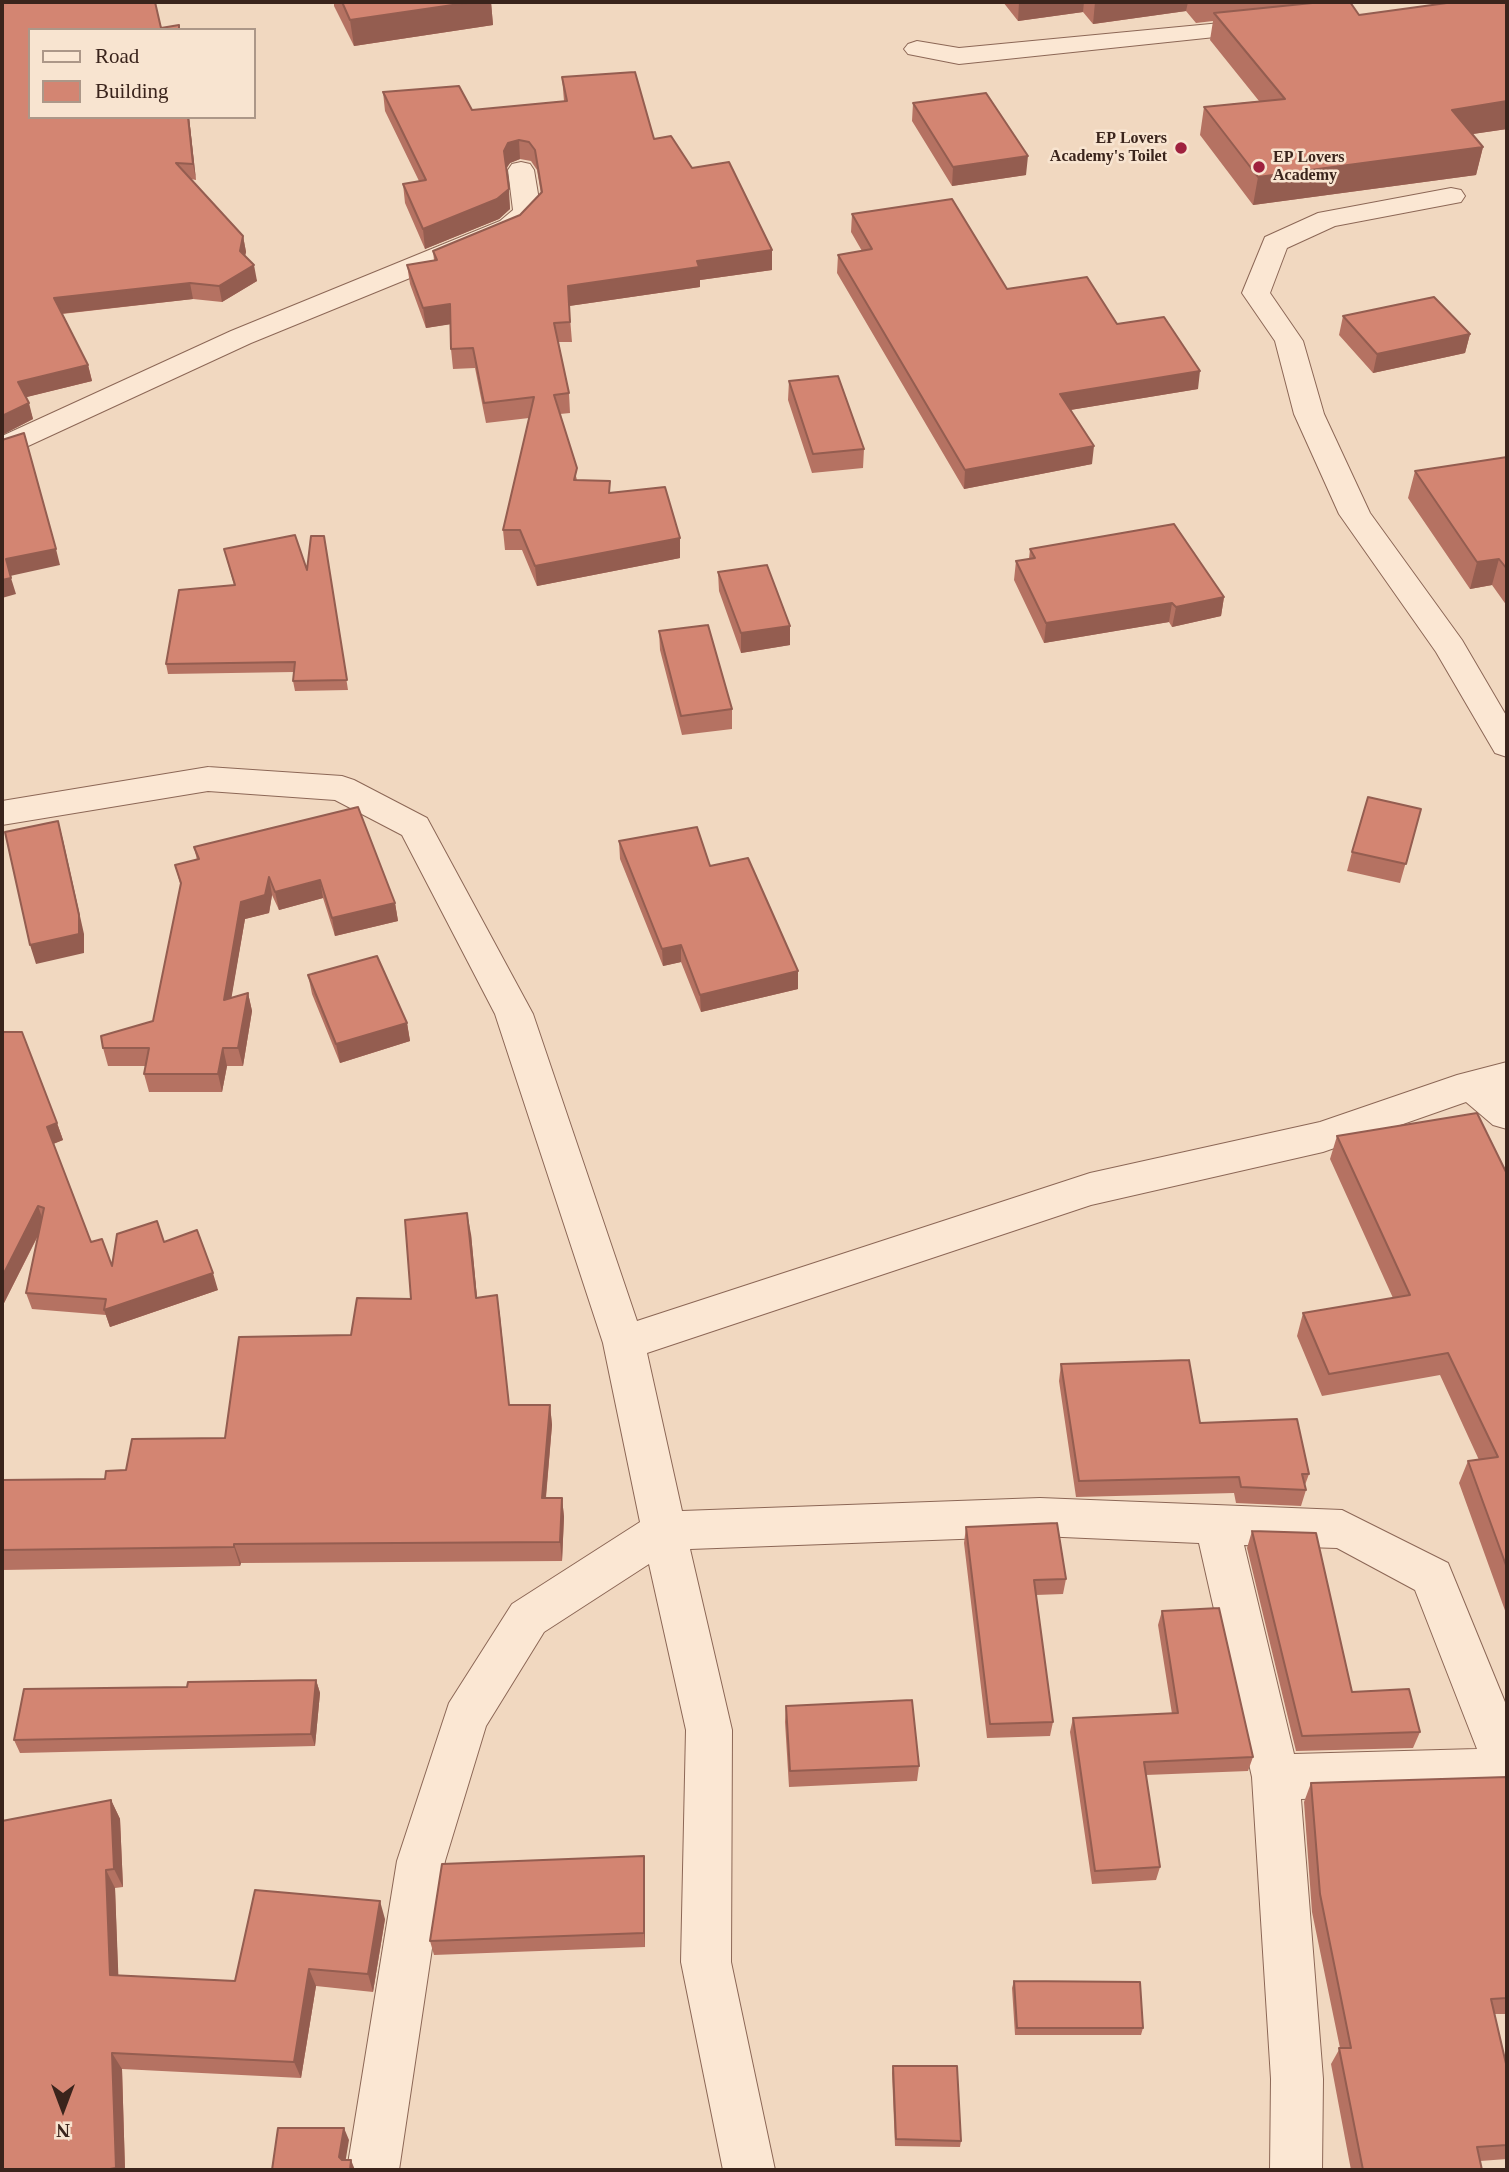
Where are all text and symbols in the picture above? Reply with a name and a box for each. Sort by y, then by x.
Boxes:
legend [28,28,256,119]
text: Road [95,44,139,68]
text: Building [95,79,169,103]
place label: EP Lovers Academy's Toilet [1050,129,1167,167]
marker: EP Lovers Academy's Toilet [1173,140,1189,156]
place label: EP Lovers Academy [1273,148,1345,186]
marker: EP Lovers Academy [1251,159,1267,175]
north arrow [28,2074,98,2144]
text: N [56,2120,70,2141]

